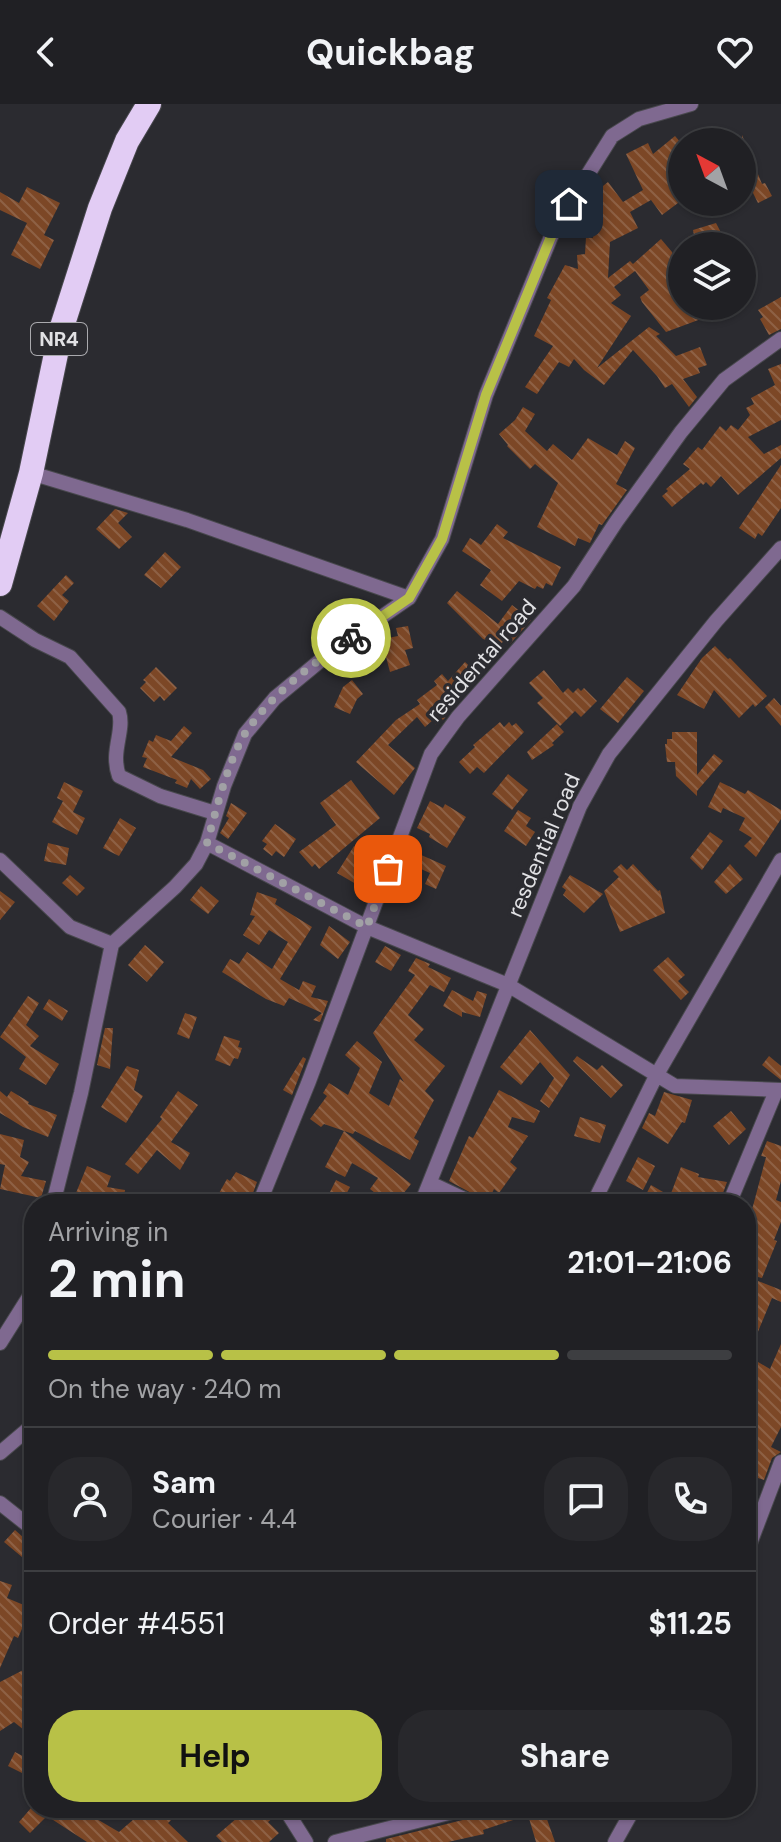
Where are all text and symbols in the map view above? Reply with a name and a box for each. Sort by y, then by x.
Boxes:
text: Quickbag [306,29,475,76]
icon: back [24,30,68,74]
icon: heart [713,30,757,74]
north arrow [668,128,756,216]
map controls [668,128,756,320]
pin [535,170,603,238]
icon: home [547,182,591,226]
button: layers [668,232,756,320]
road number: NR4 [31,323,87,355]
street label: residental road [420,593,543,728]
courier [311,598,391,678]
icon: bike [329,616,373,660]
street label: resdential road [500,769,587,921]
pin [354,835,422,903]
icon: bag [366,847,410,891]
text: Arriving in [48,1215,168,1249]
text: 21:01–21:06 [567,1243,732,1282]
text: 2 min [48,1245,186,1313]
text: On the way · 240 m [48,1372,282,1406]
button: person [48,1457,132,1541]
button: chat [544,1457,628,1541]
button: phone [648,1457,732,1541]
text: Sam [152,1463,216,1502]
text: Courier · 4.4 [152,1502,297,1536]
text: Order #4551 [48,1604,225,1643]
text: $11.25 [649,1604,732,1643]
button: Help [48,1710,382,1802]
button: Share [398,1710,732,1802]

